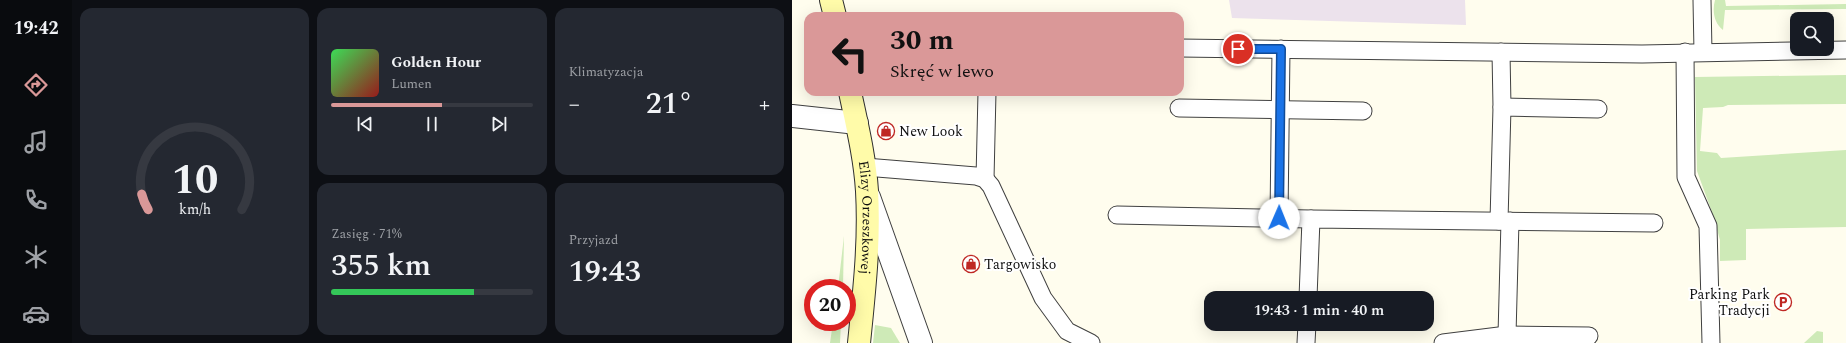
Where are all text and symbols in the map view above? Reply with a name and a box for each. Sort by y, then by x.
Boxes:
map controls [1790,12,1834,56]
button: search [1790,12,1834,56]
text: 19:42 [13,15,59,42]
text: 30 m [890,19,954,62]
icon: left [824,28,876,80]
pin [1221,32,1255,66]
icon: arrive [1227,38,1249,60]
text: Golden Hour [391,51,481,74]
text: Skręć w lewo [890,58,994,85]
text: Klimatyzacja [569,62,643,82]
icon: directions [22,71,50,99]
text: Lumen [391,74,432,94]
text: 21° [646,81,693,127]
text: − [569,88,580,121]
text: + [759,88,770,121]
icon: previous [354,113,376,135]
icon: pause [421,113,443,135]
icon: next [488,113,510,135]
shop icon: New Look [876,121,896,141]
place label: New Look [899,121,963,142]
icon: music [22,128,50,156]
text: 10 [171,148,218,211]
street label: Elizy Orzeszkowej [853,159,878,275]
icon: phone [22,186,50,214]
position arrow [1258,197,1300,239]
text: km/h [179,198,211,220]
text: Zasięg · 71% [331,224,402,244]
text: Przyjazd [569,230,618,250]
icon: climate [22,243,50,271]
text: 355 km [331,243,431,289]
text: 19:43 [569,249,641,295]
shop icon: Targowisko [961,254,981,274]
place label: Targowisko [984,254,1056,275]
speed limit sign: 20 [804,279,856,331]
place label: Parking Park Tradycji [1689,284,1770,321]
parking icon: Parking Park Tradycji [1773,292,1793,312]
text: 19:43 · 1 min · 40 m [1254,299,1384,322]
icon: car [22,300,50,328]

